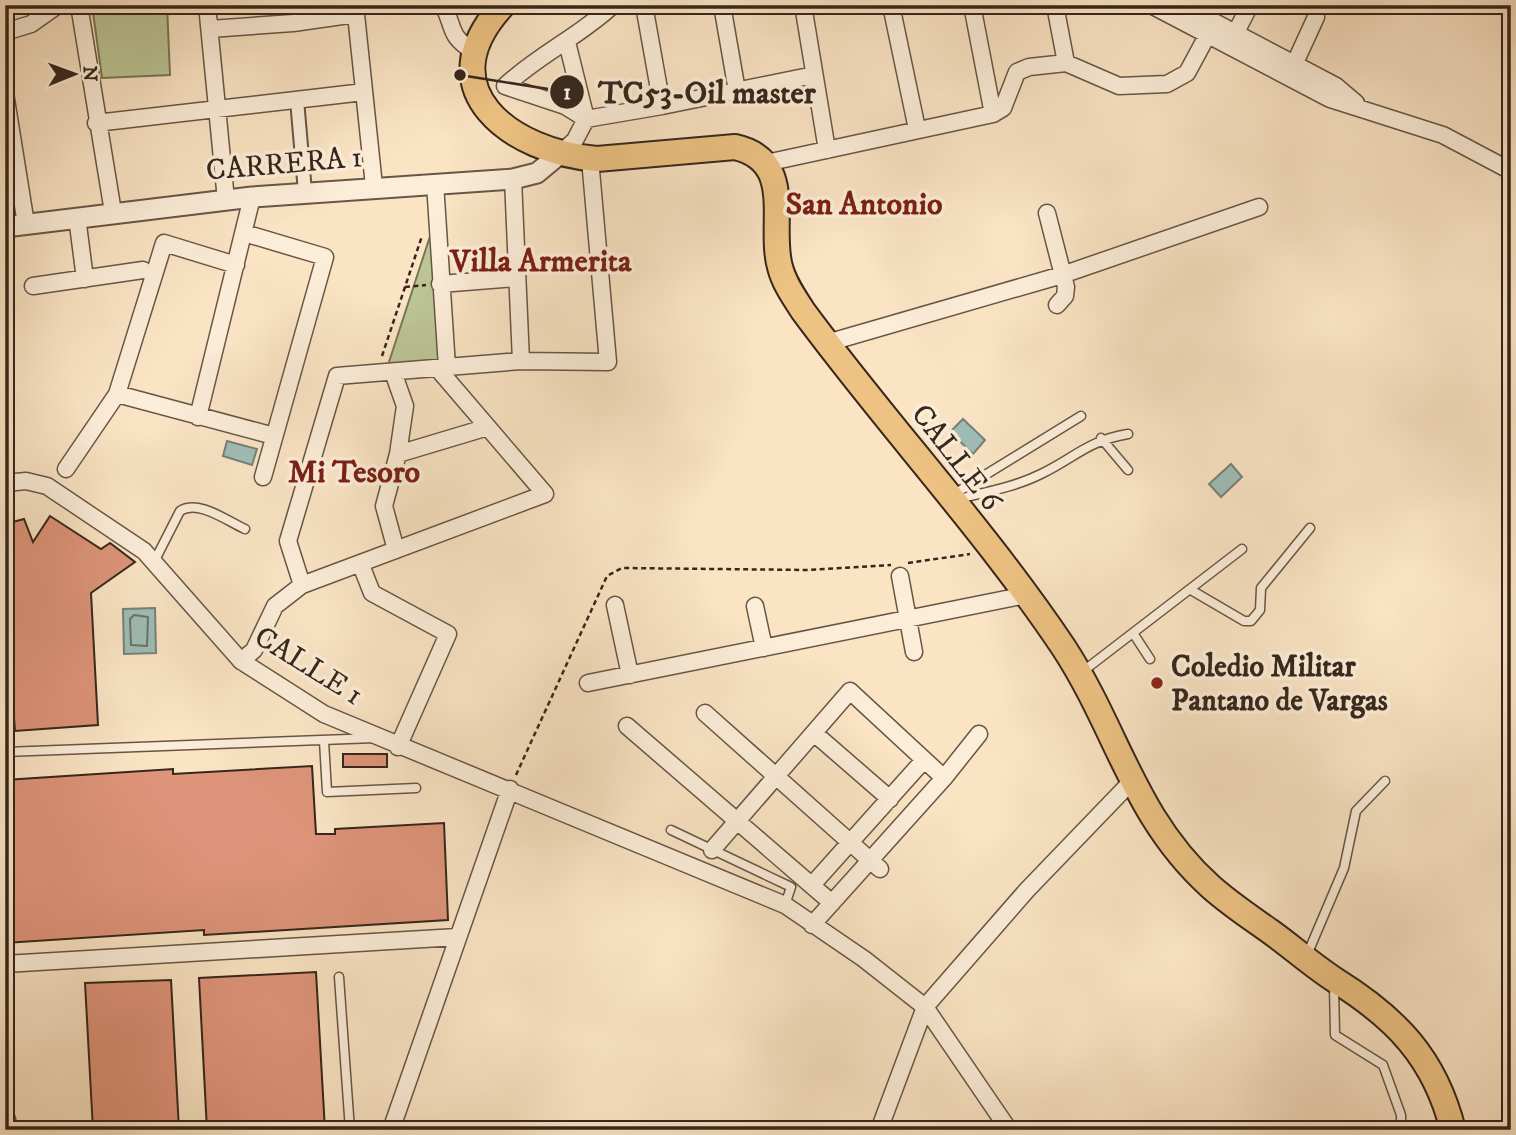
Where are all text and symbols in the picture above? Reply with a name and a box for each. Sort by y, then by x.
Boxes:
north arrow [38,38,108,108]
callout: TC53-Oil master [549,65,830,118]
text: N [78,66,101,82]
text: TC53-Oil master [597,74,817,114]
text: 1 [563,80,571,106]
street label: CARRERA 1 [204,139,364,190]
district label: San Antonio [785,185,943,225]
district label: Villa Armerita [448,242,632,282]
street label: CALLE 6 [903,397,1010,520]
district label: Mi Tesoro [288,453,420,493]
street label: CALLE 1 [247,619,369,714]
place label: Coledio Militar Pantano de Vargas [1171,649,1388,720]
marker: Coledio Militar Pantano de Vargas [1149,675,1165,691]

